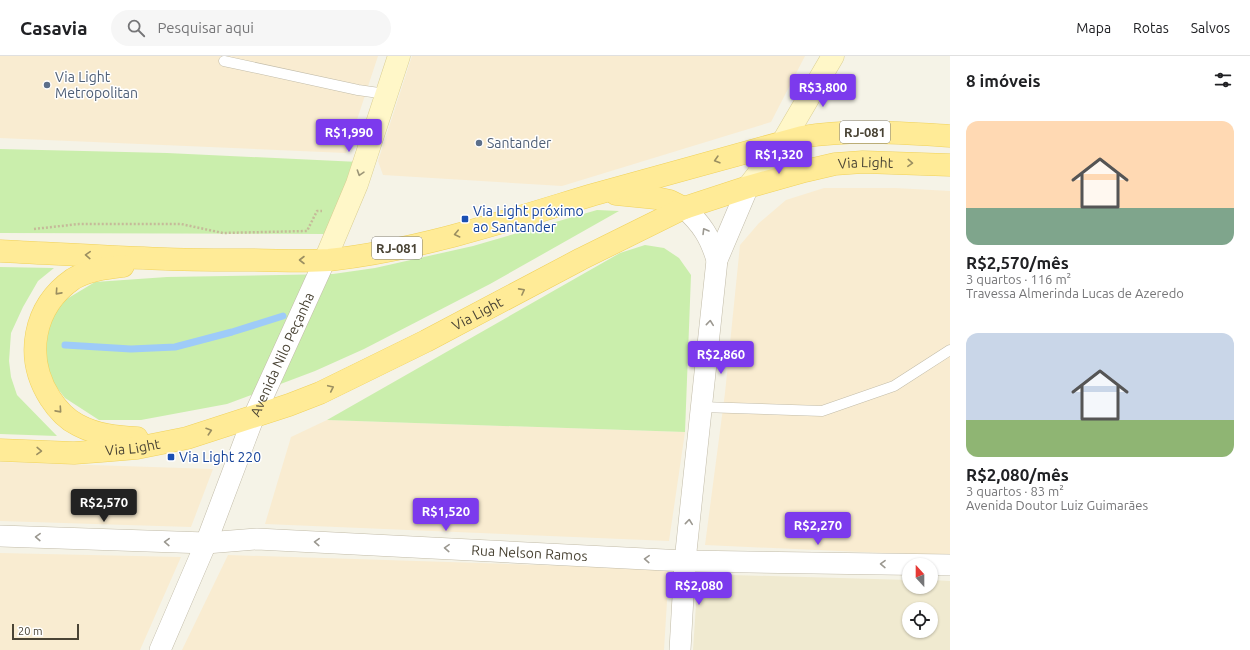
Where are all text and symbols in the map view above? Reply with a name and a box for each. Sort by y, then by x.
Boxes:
search box [111,10,391,46]
text: Casavia [20,17,87,39]
icon: search [125,17,147,39]
text: Pesquisar aqui [157,19,254,36]
text: Mapa [1076,20,1111,36]
text: Rotas [1133,20,1169,36]
text: Salvos [1191,20,1230,36]
place label: Via Light Metropolitan [55,69,138,101]
icon: filters [1212,69,1234,91]
text: 8 imóveis [966,71,1041,90]
pin: R$3,800 [786,74,860,108]
marker: Via Light Metropolitan [42,80,52,90]
text: R$3,800 [799,80,847,94]
pin: R$1,990 [312,119,386,153]
road number: RJ-081 [840,121,890,143]
text: R$1,990 [325,125,373,139]
place label: Santander [487,135,552,151]
marker: Santander [474,138,484,148]
pin: R$1,320 [742,141,816,175]
text: R$1,320 [755,147,803,161]
icon: home [1064,147,1136,219]
street label: Via Light [837,154,894,172]
one-way arrow [714,156,720,164]
one-way arrow [907,159,913,167]
one-way arrow [357,169,365,176]
place label: Via Light próximo ao Santander [473,203,584,235]
marker: Via Light próximo ao Santander [460,214,470,224]
one-way arrow [702,228,709,235]
one-way arrow [454,230,461,238]
road number: RJ-081 [372,237,422,259]
one-way arrow [85,251,91,259]
text: R$2,570/mês [966,253,1069,272]
one-way arrow [299,256,305,264]
text: 3 quartos · 116 m² [966,272,1071,286]
text: Travessa Almerinda Lucas de Azeredo [966,286,1184,300]
one-way arrow [56,287,63,295]
one-way arrow [518,288,525,295]
street label: Avenida Nilo Peçanha [247,290,317,419]
street label: Via Light [449,294,506,334]
one-way arrow [705,320,714,326]
pin: R$2,860 [684,341,758,375]
text: R$2,860 [697,347,745,361]
icon: home [1064,359,1136,431]
one-way arrow [327,385,334,393]
one-way arrow [54,405,61,412]
one-way arrow [205,427,212,436]
street label: Via Light [105,435,162,459]
one-way arrow [36,447,42,456]
place label: Via Light 220 [179,449,261,465]
marker: Via Light 220 [166,452,176,462]
text: R$2,080/mês [966,465,1069,484]
text: 3 quartos · 83 m² [966,484,1064,498]
pin: R$2,570 [67,489,141,523]
text: R$2,570 [80,495,128,509]
pin: R$1,520 [409,498,483,532]
text: Avenida Doutor Luiz Guimarães [966,498,1148,512]
text: R$1,520 [422,504,470,518]
pin: R$2,270 [781,512,855,546]
text: R$2,270 [794,518,842,532]
one-way arrow [685,519,694,525]
one-way arrow [35,533,41,541]
one-way arrow [164,537,170,546]
one-way arrow [314,537,320,546]
street label: Rua Nelson Ramos [471,542,588,564]
one-way arrow [444,544,450,553]
one-way arrow [644,554,650,563]
north arrow [902,558,938,594]
map controls [902,558,938,638]
one-way arrow [880,560,886,568]
pin: R$2,080 [662,572,736,606]
text: R$2,080 [675,578,723,592]
button: locate [902,602,938,638]
scale bar [12,622,79,641]
text: 20 m [18,625,42,637]

